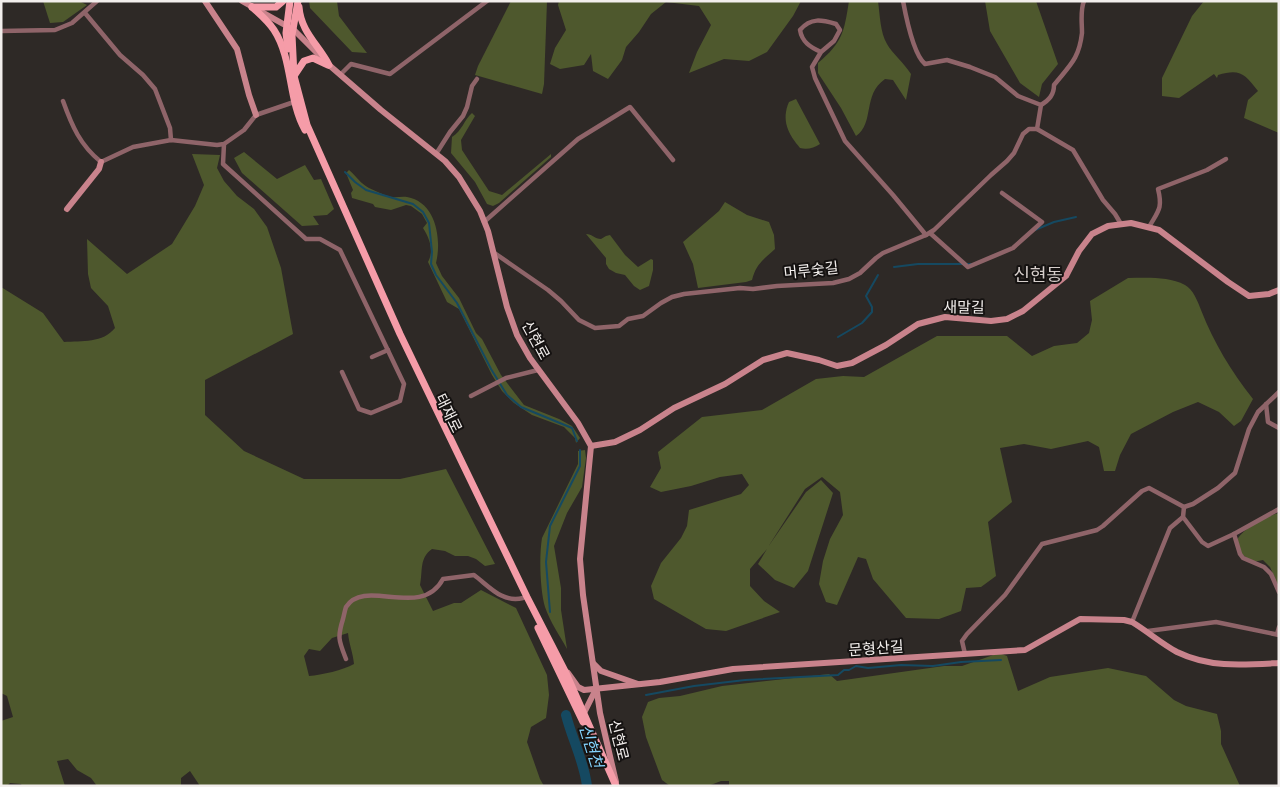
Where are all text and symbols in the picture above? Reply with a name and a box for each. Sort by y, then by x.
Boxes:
street label: 머루숯길 [783,258,839,282]
district label: 신현동 [1013,263,1063,286]
street label: 새말길 [943,297,985,317]
street label: 신현로 [518,317,554,363]
street label: 태재로 [431,390,467,436]
street label: 문형산길 [848,637,904,659]
street label: 신현로 [605,718,633,762]
water label: 신현천 [575,722,608,772]

